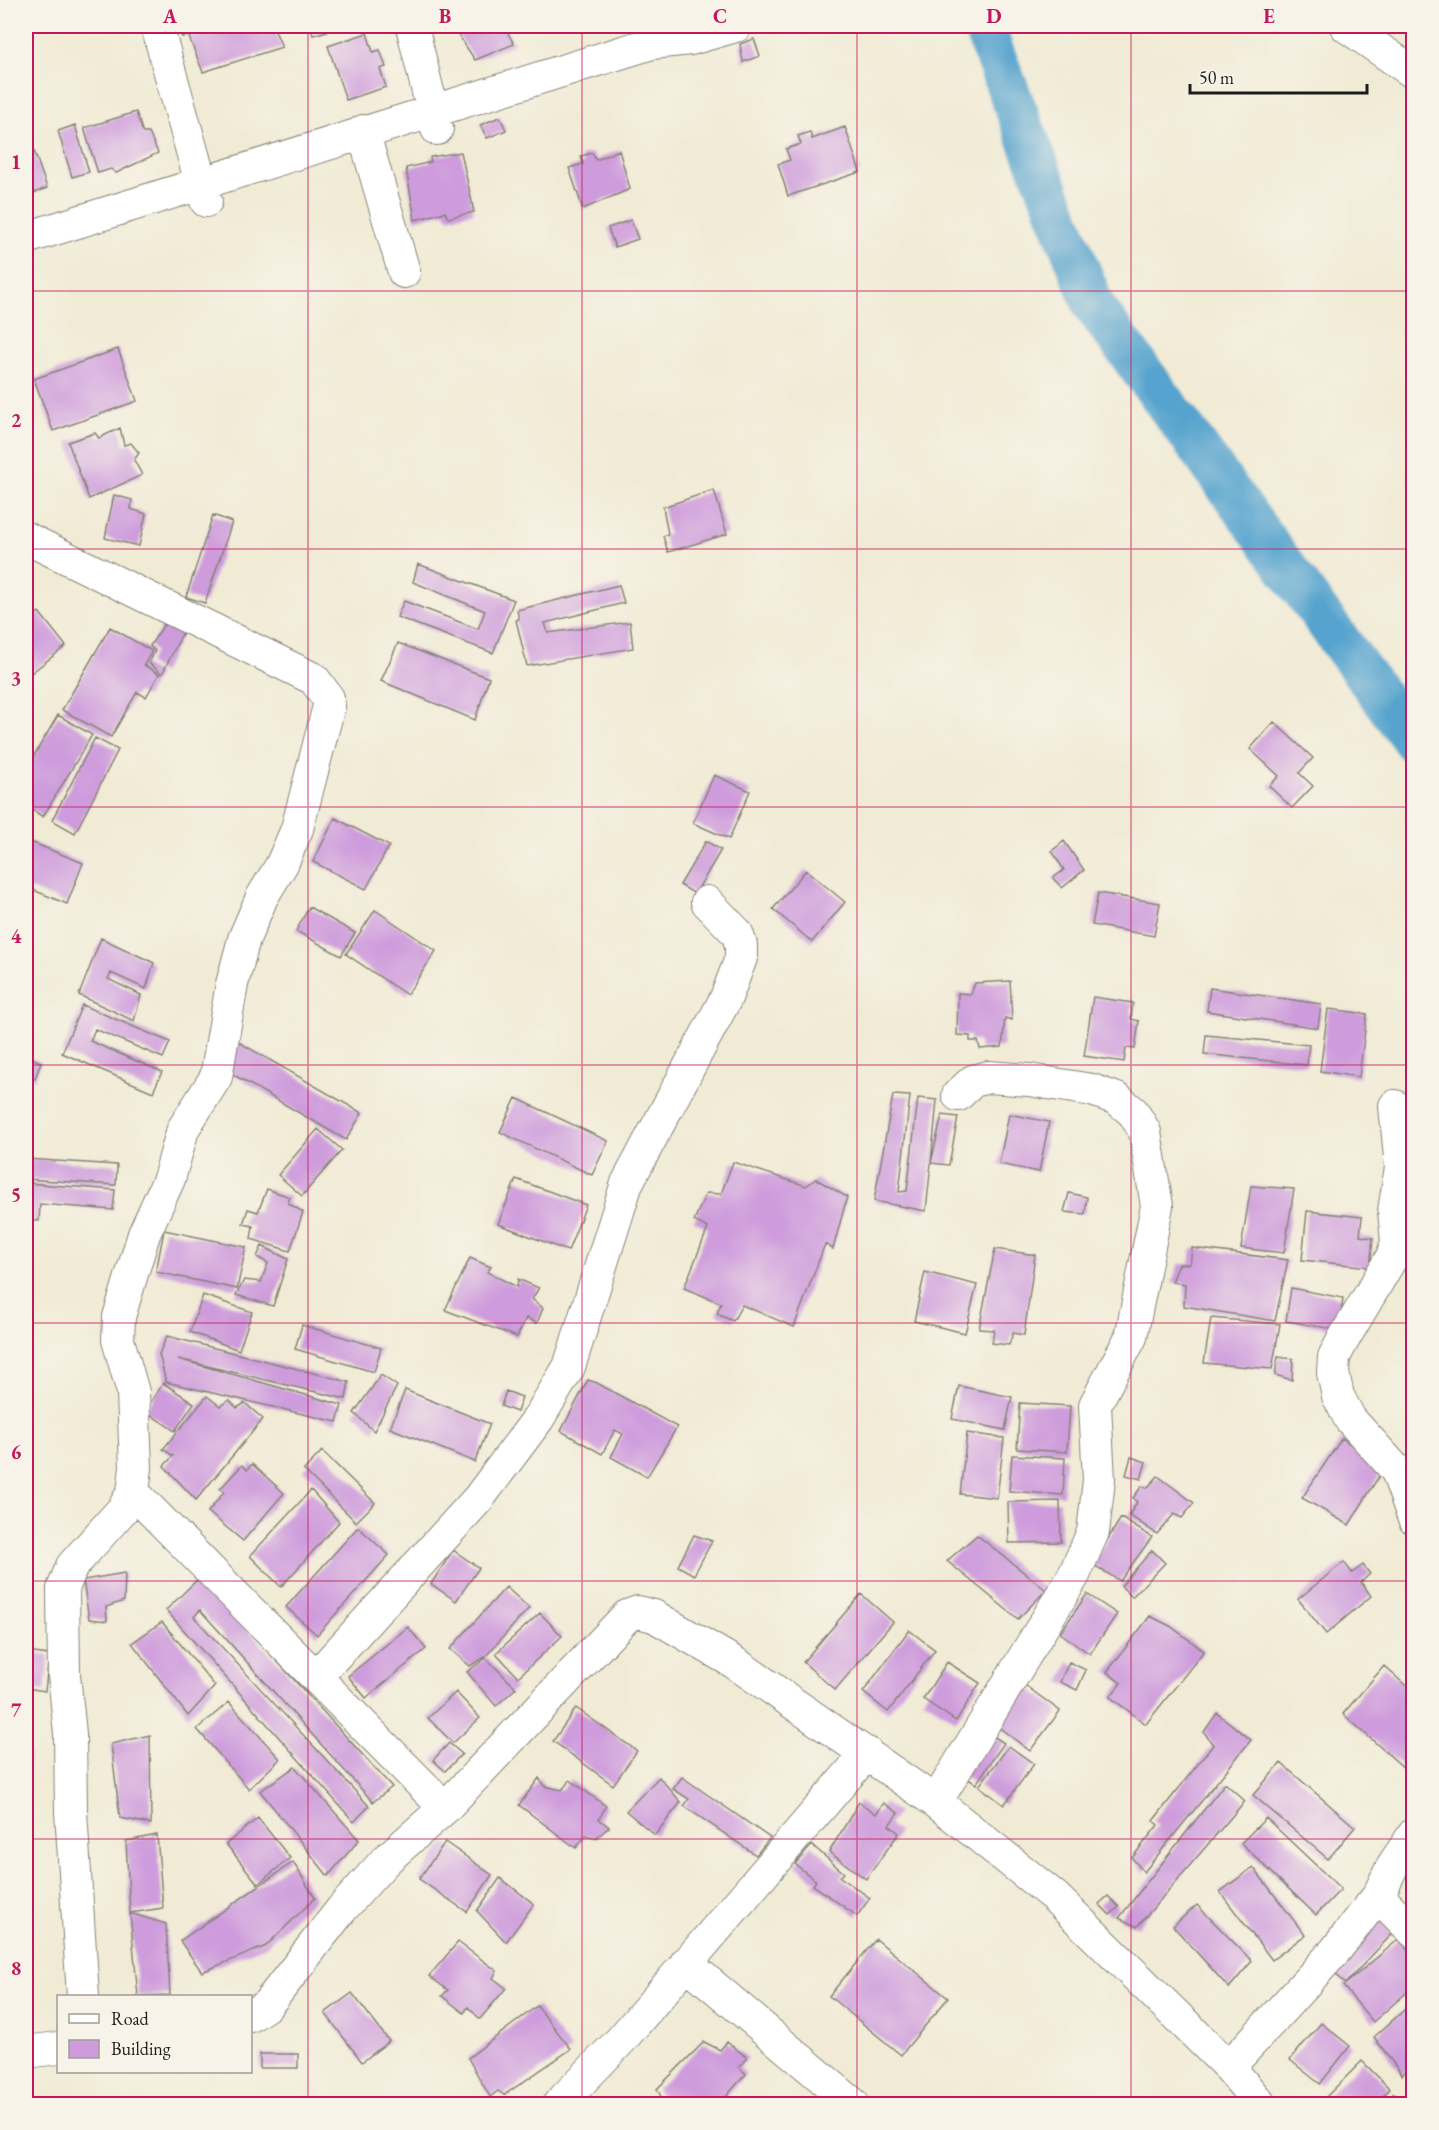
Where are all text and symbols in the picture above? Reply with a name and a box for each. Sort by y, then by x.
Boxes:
text: A [162,3,178,29]
text: B [439,3,451,29]
text: C [713,3,727,29]
text: D [986,3,1002,29]
text: E [1263,3,1275,29]
scale bar [1190,57,1367,95]
text: 50 m [1199,66,1234,89]
text: 1 [11,149,21,175]
text: 2 [11,407,22,433]
text: 3 [11,665,21,691]
text: 4 [11,923,22,949]
text: 5 [11,1181,21,1207]
text: 6 [11,1439,22,1465]
text: 7 [11,1697,22,1723]
text: 8 [11,1955,21,1981]
legend [57,1995,252,2073]
text: Road [111,2007,150,2030]
text: Building [111,2037,171,2060]

